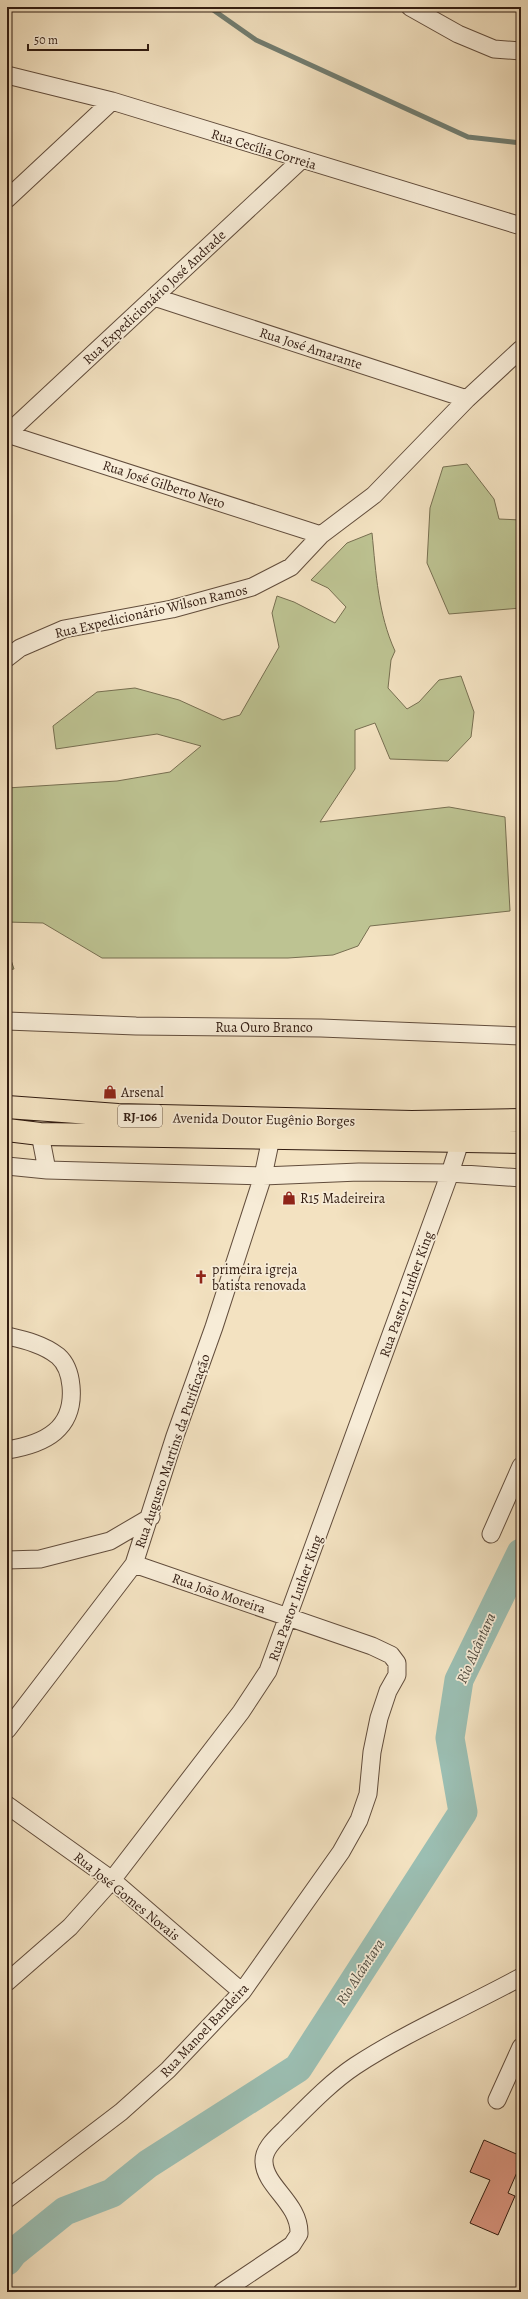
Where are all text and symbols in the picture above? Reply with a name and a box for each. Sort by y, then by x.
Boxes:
scale bar [28,26,148,52]
text: 50 m [34,32,58,48]
street label: Rua Cecília Correia [209,124,319,175]
street label: Rua Expedicionário José Andrade [79,226,230,369]
street label: Rua José Amarante [257,323,365,374]
street label: Rua José Gilberto Neto [100,456,228,513]
street label: Rua Expedicionário Wilson Ramos [53,580,249,643]
street label: Rua Ouro Branco [215,1018,313,1037]
place label: Arsenal [120,1083,164,1102]
shop icon: Arsenal [102,1084,118,1100]
road number: RJ-106 [118,1105,162,1127]
street label: Avenida Doutor Eugênio Borges [172,1108,355,1131]
place label: R15 Madeireira [300,1189,386,1208]
shop icon: R15 Madeireira [281,1190,297,1206]
street label: Rua Pastor Luther King [375,1228,438,1360]
place label: primeira igreja batista renovada [212,1260,307,1295]
church icon: primeira igreja batista renovada [193,1269,209,1285]
street label: Rua Augusto Martins da Purificação [130,1351,215,1551]
street label: Rua Pastor Luther King [264,1532,327,1664]
street label: Rua João Moreira [169,1569,269,1619]
water label: Rio Alcântara [452,1609,500,1686]
street label: Rua José Gomes Novais [70,1848,184,1945]
water label: Rio Alcântara [331,1935,389,2009]
street label: Rua Manoel Bandeira [156,1979,253,2082]

